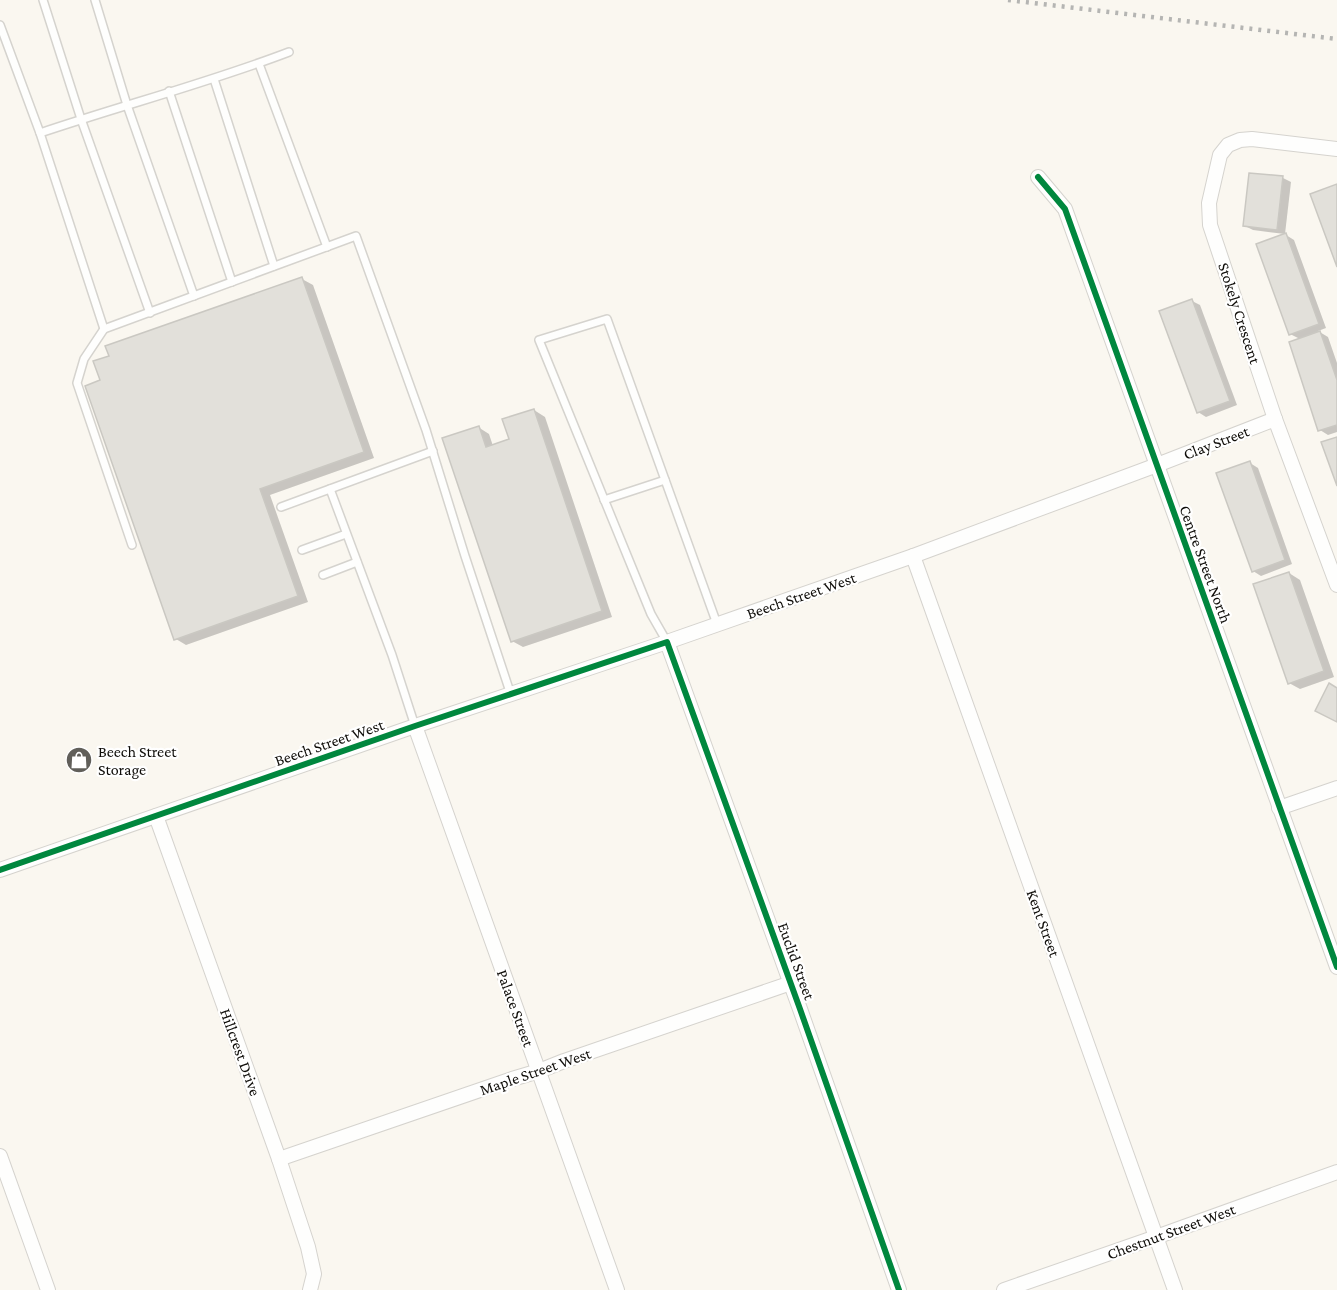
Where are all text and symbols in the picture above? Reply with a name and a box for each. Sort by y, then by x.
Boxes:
street label: Stokely Crescent [1214,260,1264,367]
street label: Clay Street [1181,422,1252,464]
street label: Centre Street North [1176,503,1235,626]
street label: Beech Street West [744,569,859,622]
street label: Beech Street West [272,716,387,769]
place label: Beech Street Storage [98,743,177,779]
shop icon: Beech Street Storage [64,745,94,775]
street label: Kent Street [1024,887,1064,960]
street label: Euclid Street [775,920,819,1003]
street label: Palace Street [494,967,538,1050]
street label: Hillcrest Drive [217,1006,264,1098]
street label: Maple Street West [477,1044,594,1099]
street label: Chestnut Street West [1105,1200,1238,1263]

